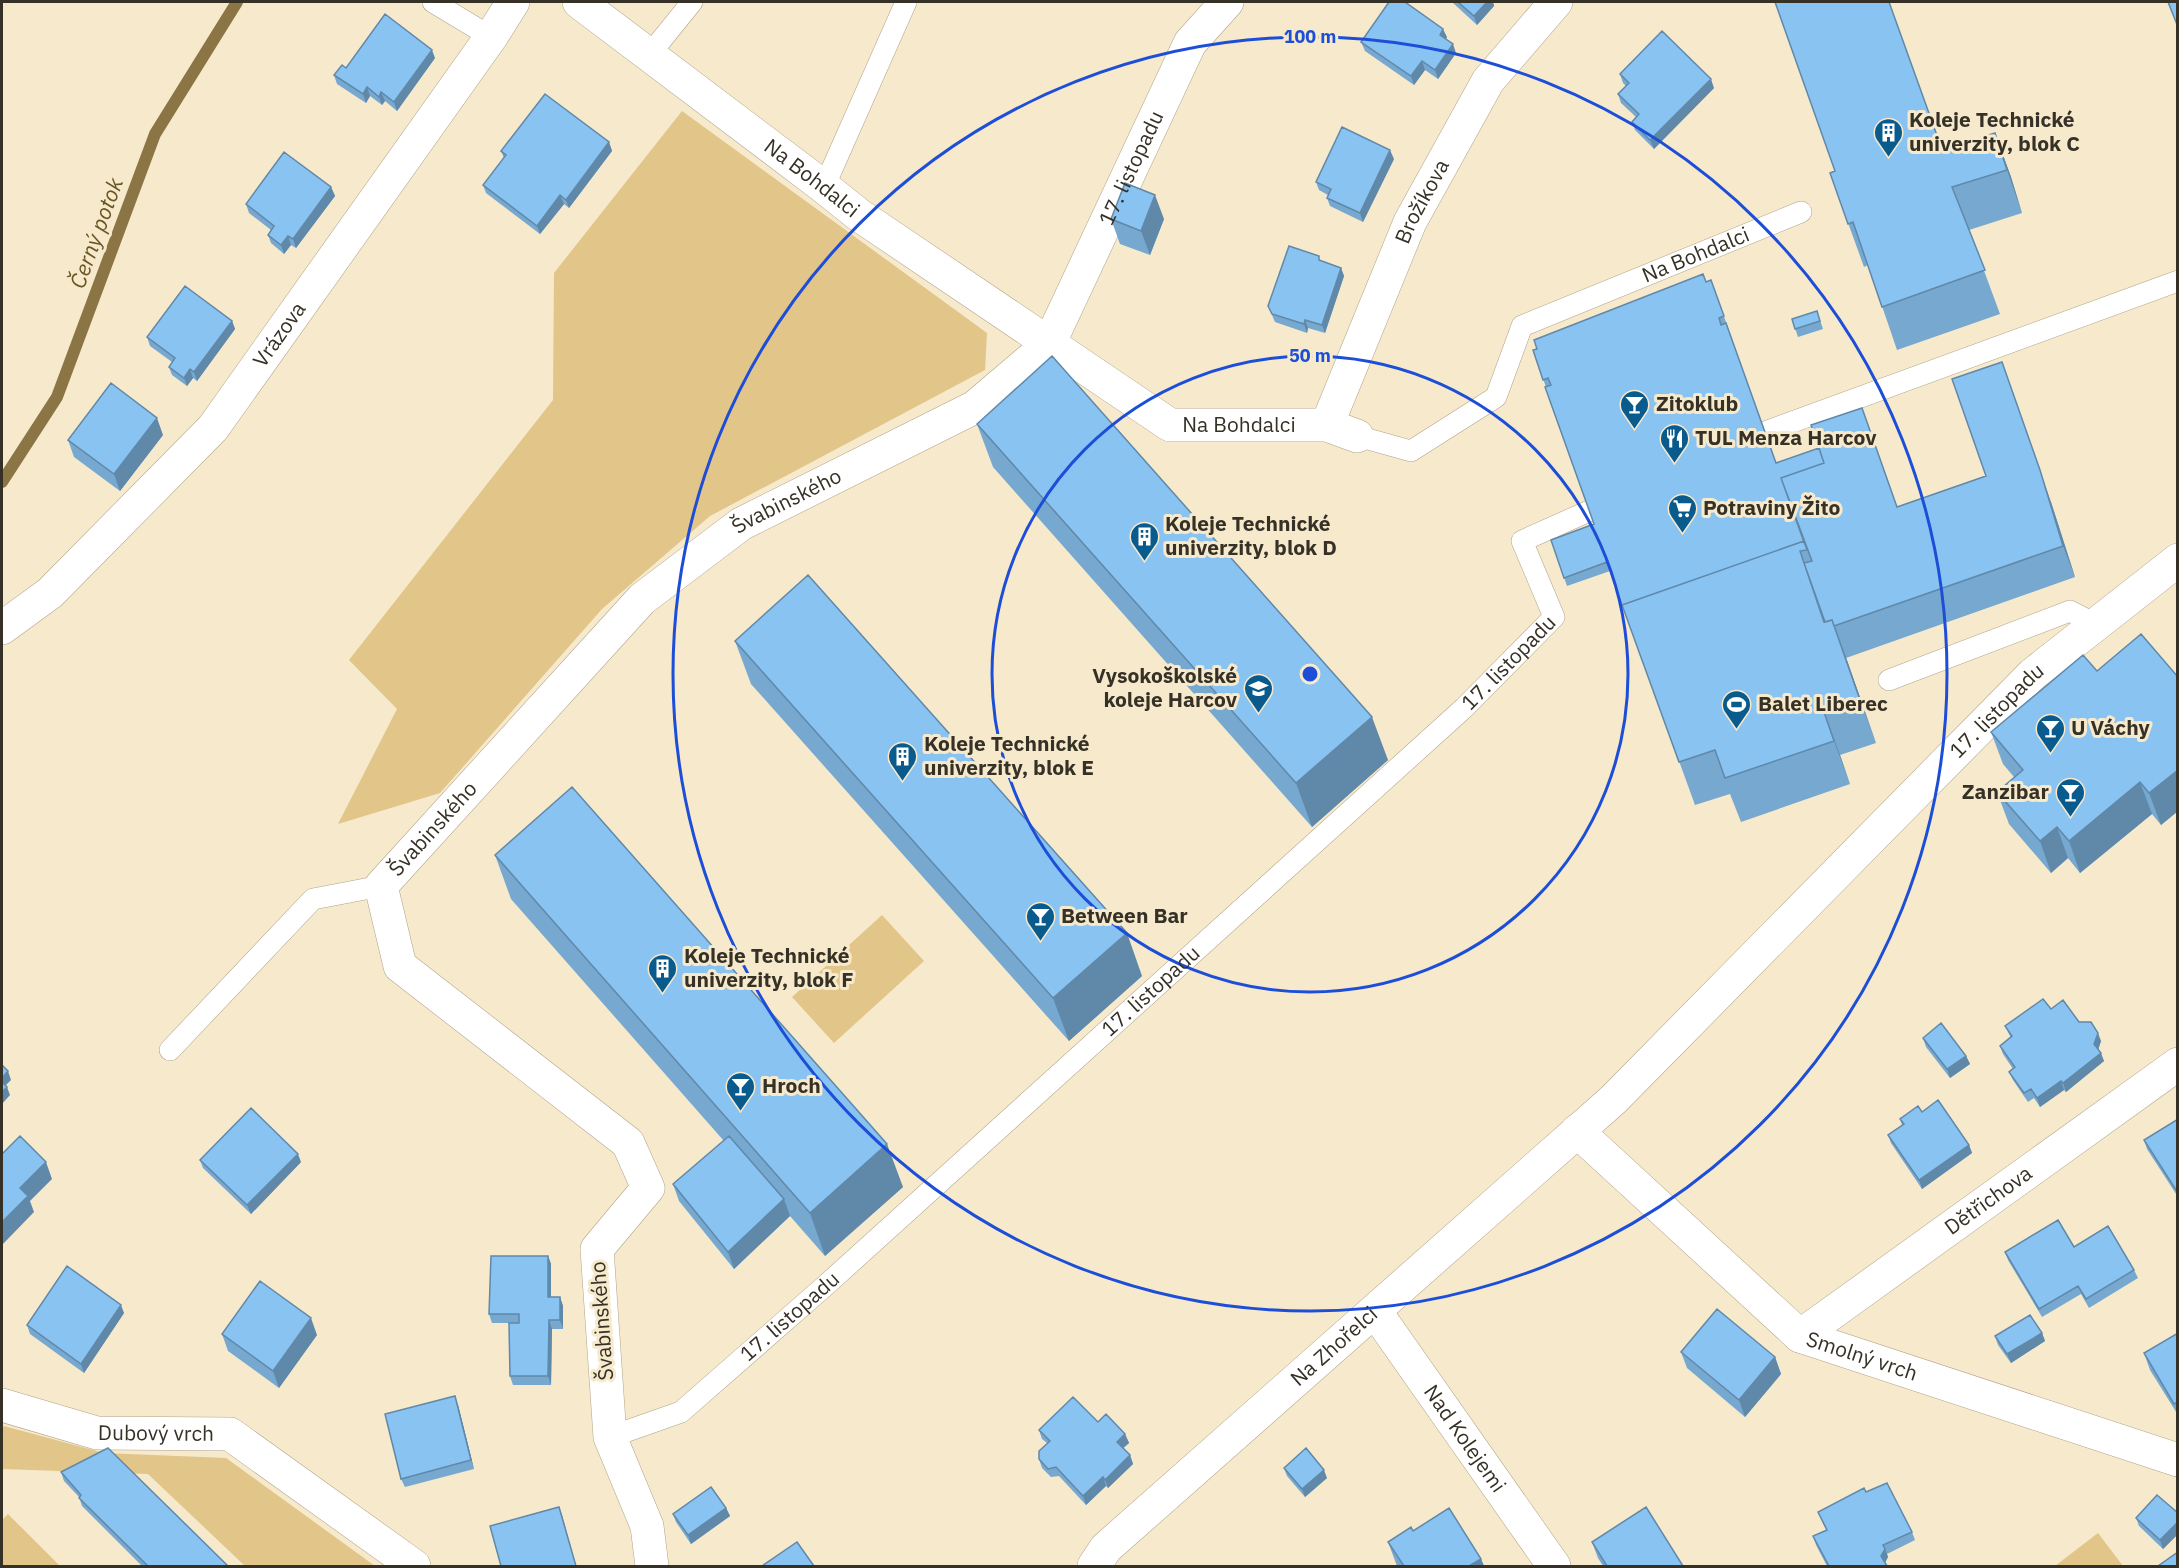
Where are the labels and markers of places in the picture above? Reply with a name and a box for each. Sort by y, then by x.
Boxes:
place label: Koleje Technické univerzity, blok C [1909,105,2080,157]
building icon: Koleje Technické univerzity, blok C [1872,116,1904,158]
bar icon: Zitoklub [1619,388,1651,430]
place label: Zitoklub [1656,389,1738,417]
restaurant icon: TUL Menza Harcov [1658,422,1690,464]
place label: TUL Menza Harcov [1695,423,1877,451]
supermarket icon: Potraviny Žito [1666,492,1698,534]
place label: Potraviny Žito [1703,493,1841,521]
place label: Koleje Technické univerzity, blok D [1165,509,1337,561]
building icon: Koleje Technické univerzity, blok D [1128,520,1160,562]
place label: Vysokoškolské koleje Harcov [1092,661,1238,713]
centre of rings [1300,664,1320,684]
school or university icon: Vysokoškolské koleje Harcov [1242,672,1274,714]
sports icon: Balet Liberec [1721,688,1753,730]
place label: Balet Liberec [1758,689,1888,717]
bar icon: U Váchy [2034,712,2066,754]
place label: U Váchy [2071,713,2150,741]
place label: Koleje Technické univerzity, blok E [924,729,1094,781]
building icon: Koleje Technické univerzity, blok E [887,740,919,782]
bar icon: Zanzibar [2054,776,2086,818]
place label: Zanzibar [1962,777,2050,805]
bar icon: Between Bar [1024,900,1056,942]
place label: Between Bar [1061,901,1188,929]
place label: Koleje Technické univerzity, blok F [684,941,853,993]
building icon: Koleje Technické univerzity, blok F [647,952,679,994]
bar icon: Hroch [725,1070,757,1112]
place label: Hroch [762,1071,821,1099]

